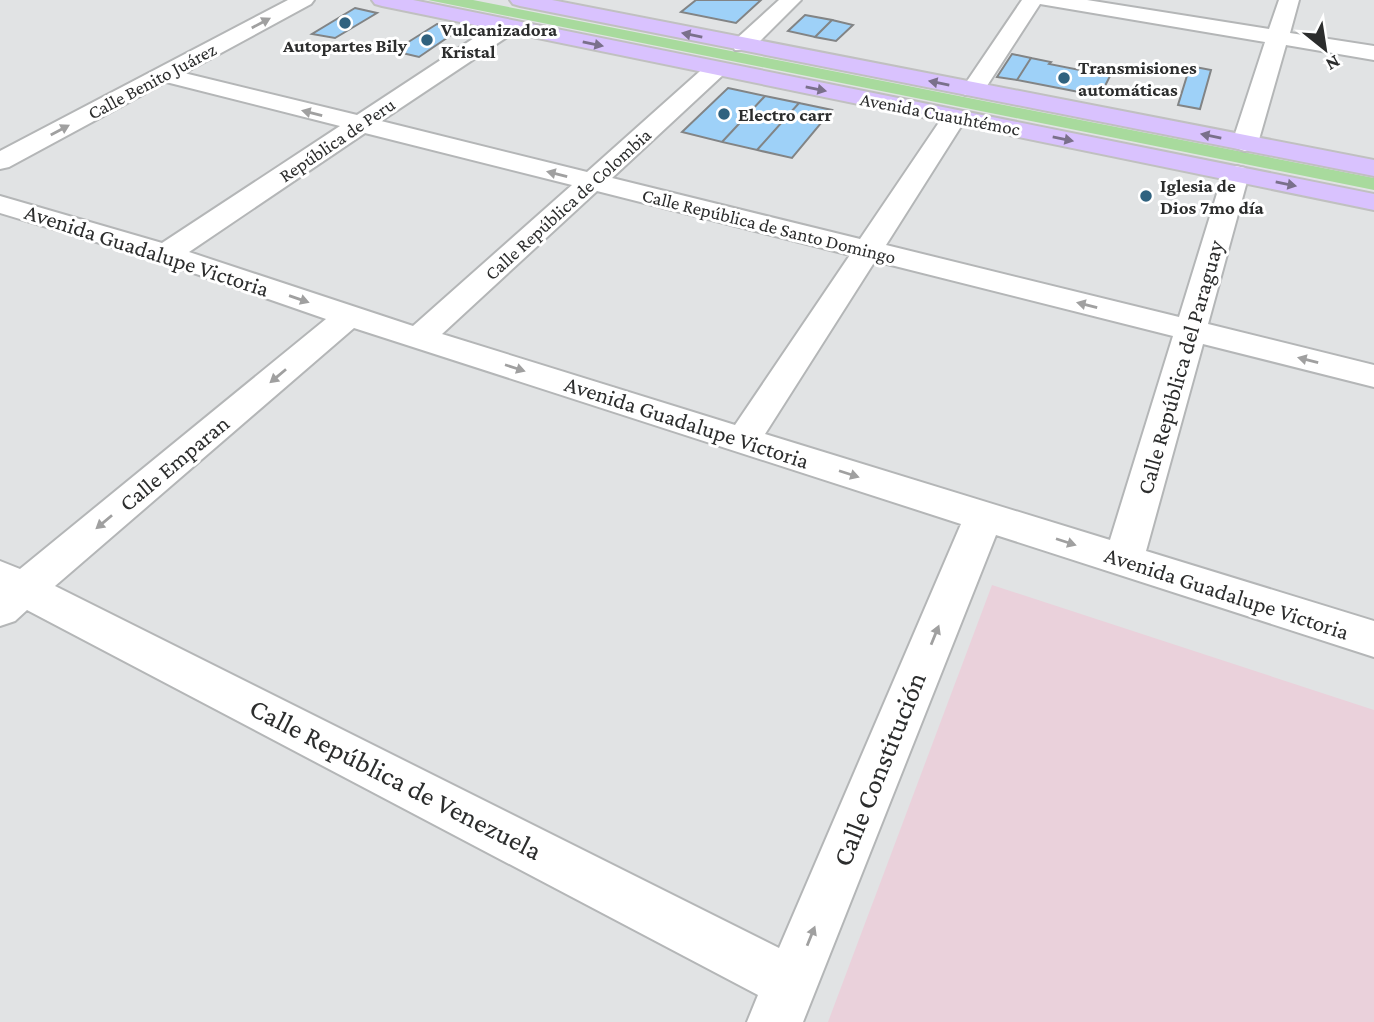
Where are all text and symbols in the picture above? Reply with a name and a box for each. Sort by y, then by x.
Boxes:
north arrow [1290,14,1360,84]
marker: Autopartes Bily [337,15,353,31]
one-way arrow [251,17,271,29]
place label: Vulcanizadora Kristal [440,19,558,62]
one-way arrow [681,29,703,40]
marker: Vulcanizadora Kristal [419,32,435,48]
place label: Autopartes Bily [282,35,408,56]
street label: Calle Benito Juárez [84,38,220,124]
one-way arrow [582,38,604,49]
text: N [1322,51,1344,76]
place label: Transmisiones automáticas [1078,57,1197,100]
marker: Transmisiones automáticas [1056,70,1072,86]
one-way arrow [928,77,950,88]
one-way arrow [805,84,827,95]
street label: Avenida Cuauhtémoc [858,88,1022,140]
street label: República de Peru [275,94,399,186]
place label: Electro carr [738,104,833,125]
marker: Electro carr [716,106,732,122]
one-way arrow [301,107,323,118]
one-way arrow [51,124,71,136]
street label: Calle República de Colombia [481,124,655,284]
one-way arrow [1200,130,1222,141]
one-way arrow [1052,134,1074,145]
one-way arrow [546,168,568,179]
place label: Iglesia de Dios 7mo día [1160,175,1264,218]
one-way arrow [1275,178,1297,189]
street label: Calle República de Santo Domingo [640,184,898,268]
marker: Iglesia de Dios 7mo día [1138,188,1154,204]
street label: Avenida Guadalupe Victoria [22,198,273,302]
street label: Calle República del Paraguay [1131,237,1229,497]
one-way arrow [288,294,309,305]
one-way arrow [1076,299,1098,310]
one-way arrow [1297,354,1319,365]
one-way arrow [505,363,526,374]
one-way arrow [269,368,287,383]
street label: Avenida Guadalupe Victoria [562,370,813,474]
street label: Calle Emparan [114,410,234,516]
one-way arrow [839,469,860,479]
one-way arrow [95,514,113,530]
one-way arrow [1056,537,1077,548]
street label: Avenida Guadalupe Victoria [1102,541,1353,645]
one-way arrow [929,625,940,646]
street label: Calle Constitución [826,667,932,871]
street label: Calle República de Venezuela [245,692,547,866]
one-way arrow [805,926,816,947]

